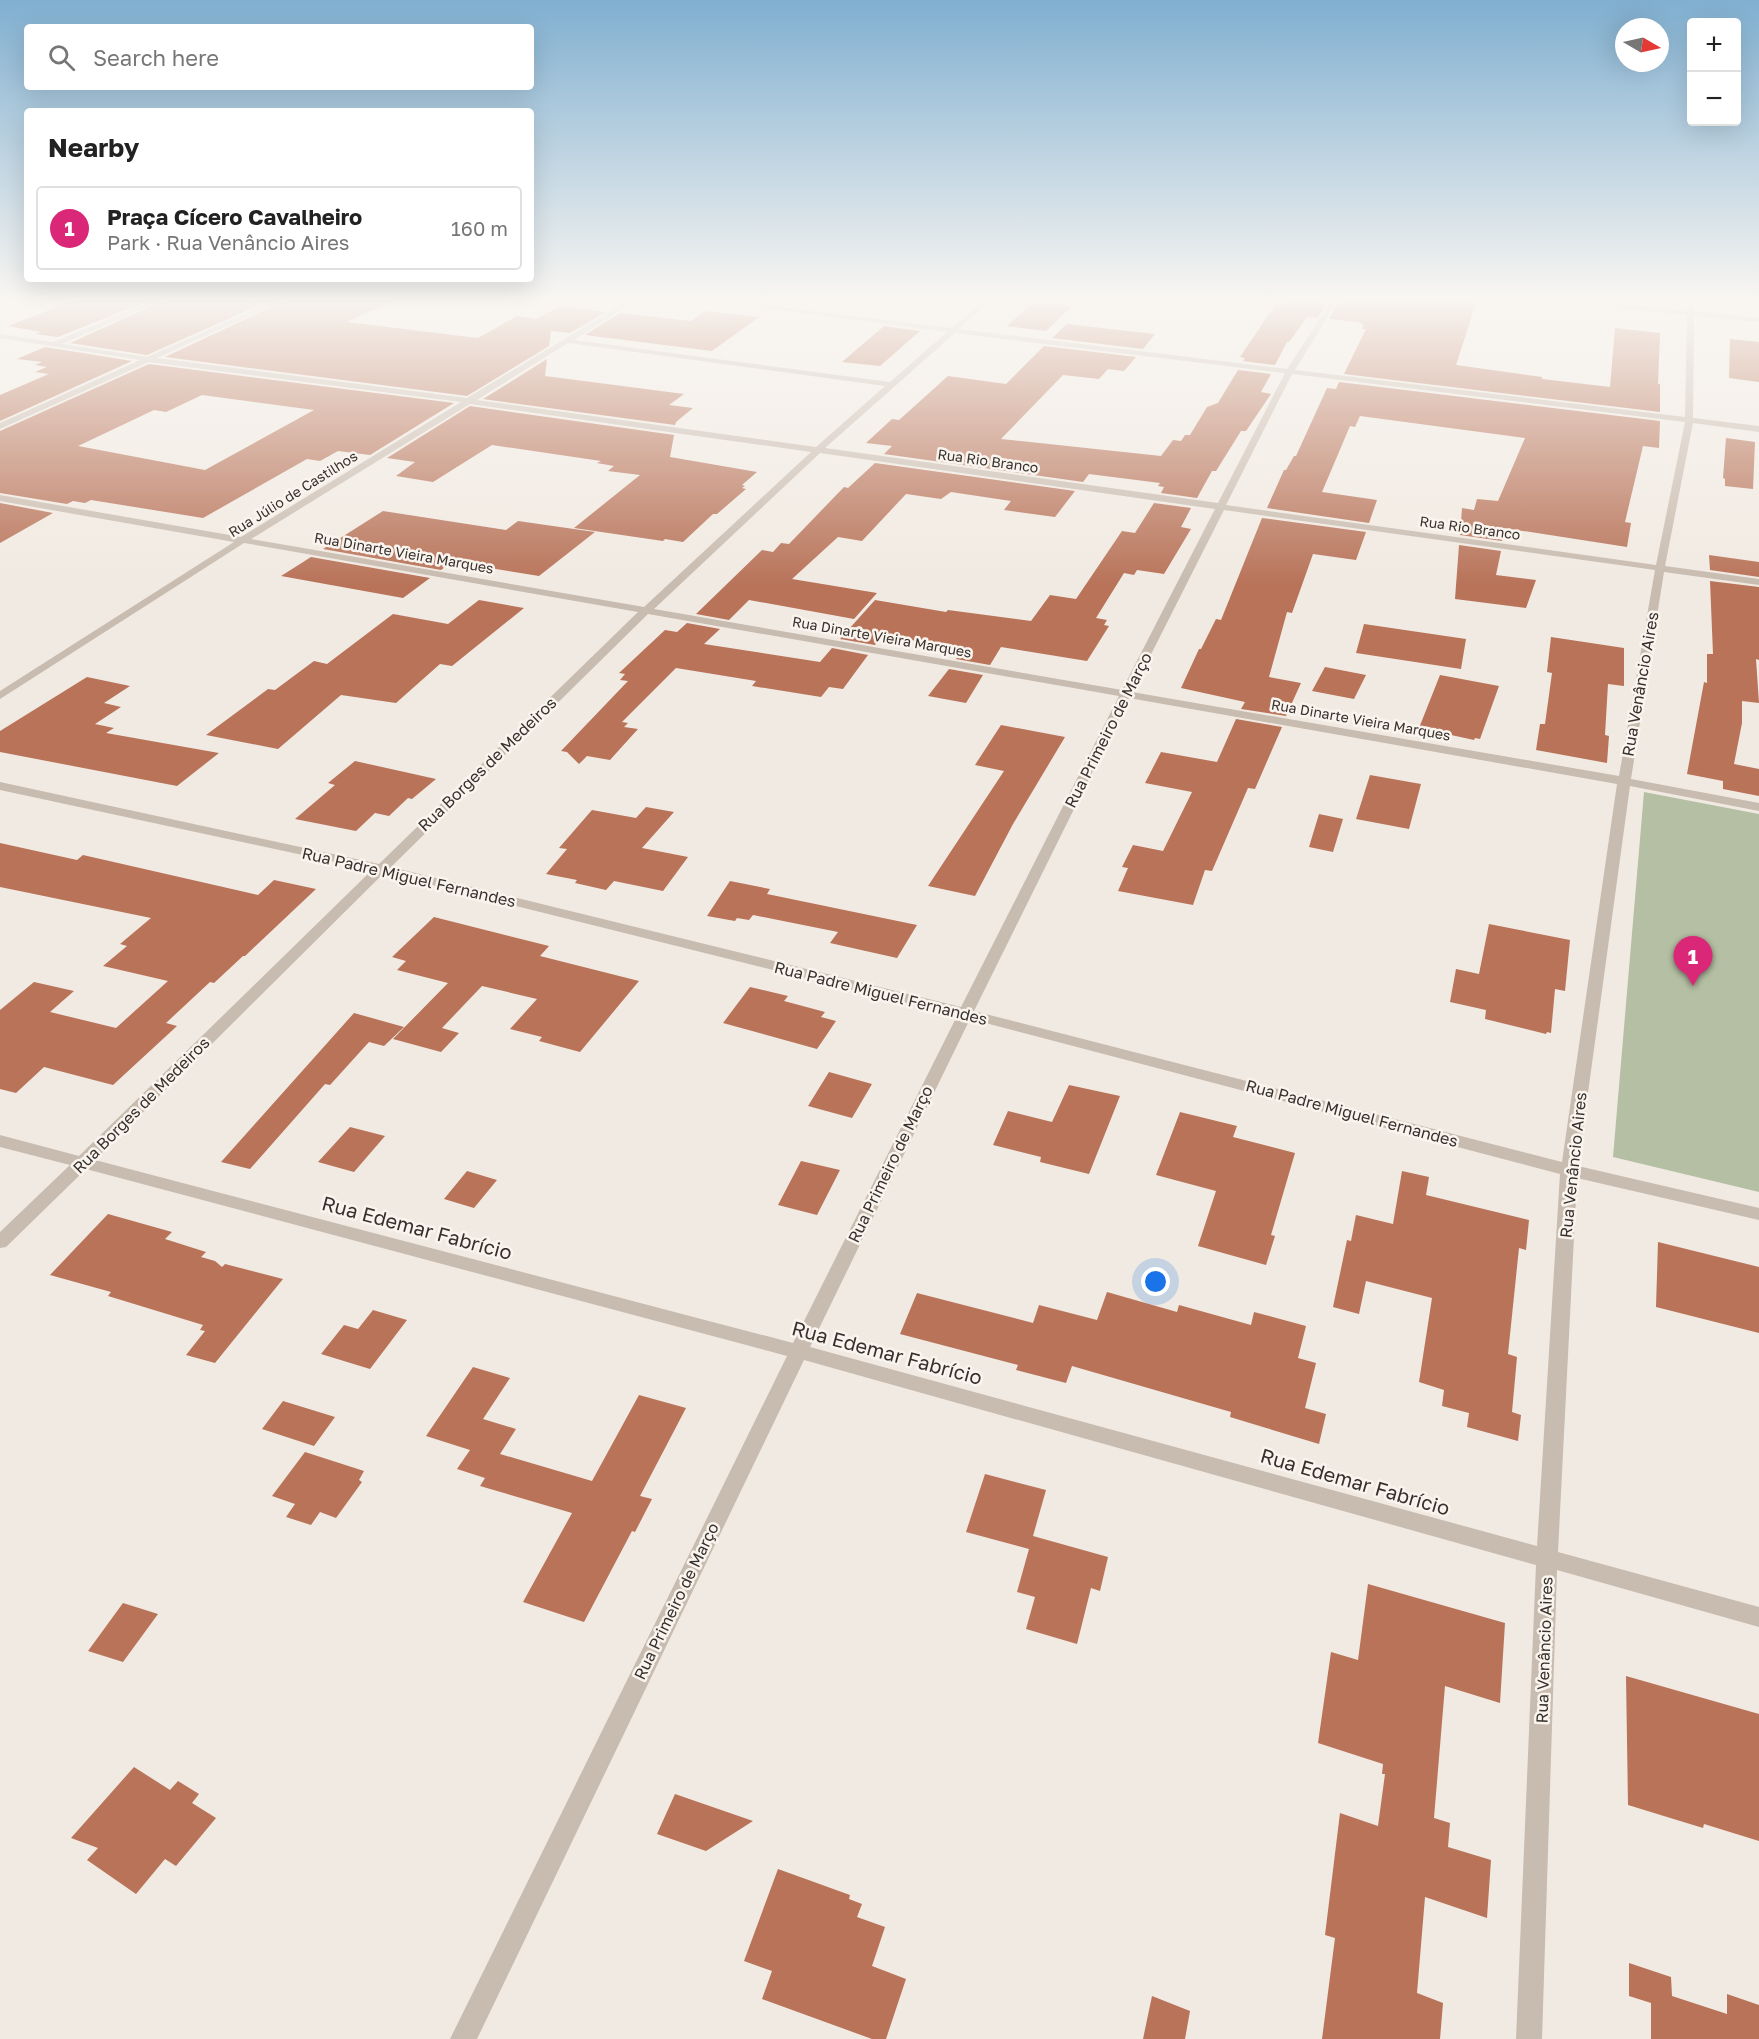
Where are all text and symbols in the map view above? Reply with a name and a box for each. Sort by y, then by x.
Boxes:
north arrow [1615,18,1669,72]
map controls [1687,18,1741,126]
button: + [1687,18,1741,72]
search box [24,24,534,90]
icon: search [45,41,78,74]
text: Search here [93,44,219,71]
button: − [1687,72,1741,126]
text: Nearby [48,132,139,163]
text: Praça Cícero Cavalheiro [107,203,362,230]
text: 1 [64,216,75,240]
text: 160 m [451,216,508,240]
text: Park · Rua Venâncio Aires [107,230,349,254]
street label: Rua Rio Branco [937,445,1040,476]
street label: Rua Júlio de Castilhos [225,447,360,540]
street label: Rua Rio Branco [1419,512,1522,543]
street label: Rua Dinarte Vieira Marques [313,528,495,577]
street label: Rua Venâncio Aires [1617,610,1663,758]
street label: Rua Dinarte Vieira Marques [791,612,973,661]
street label: Rua Primeiro de Março [1060,649,1156,811]
street label: Rua Borges de Medeiros [414,693,560,835]
street label: Rua Dinarte Vieira Marques [1270,695,1452,744]
street label: Rua Padre Miguel Fernandes [300,843,518,911]
pin: 1 [1674,936,1712,986]
street label: Rua Padre Miguel Fernandes [772,957,990,1029]
street label: Rua Borges de Medeiros [69,1033,213,1177]
street label: Rua Padre Miguel Fernandes [1244,1075,1460,1151]
street label: Rua Primeiro de Março [843,1082,937,1246]
street label: Rua Venâncio Aires [1555,1091,1591,1239]
street label: Rua Edemar Fabrício [320,1190,515,1264]
your location [1141,1267,1170,1296]
street label: Rua Edemar Fabrício [790,1315,985,1389]
street label: Rua Edemar Fabrício [1258,1443,1453,1520]
street label: Rua Primeiro de Março [629,1519,723,1683]
street label: Rua Venâncio Aires [1531,1576,1557,1724]

